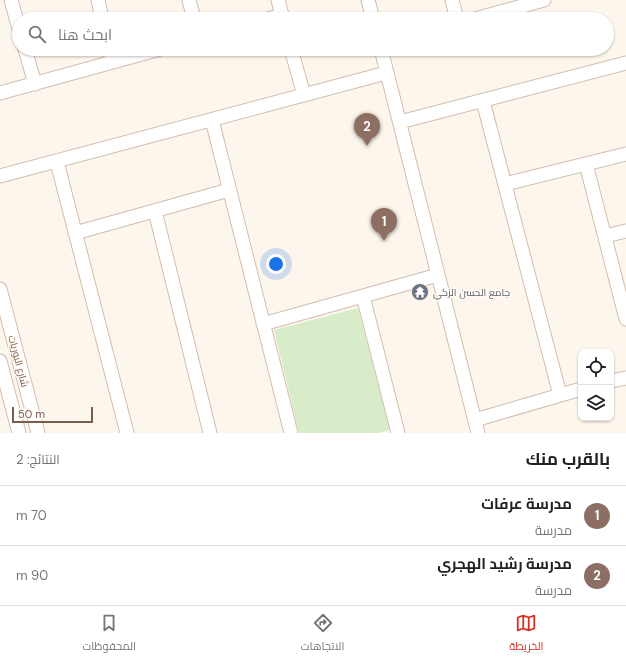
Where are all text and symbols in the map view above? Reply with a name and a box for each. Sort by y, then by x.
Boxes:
search box [12,12,614,56]
icon: search [26,23,48,45]
text: ابحث هنا [58,25,112,45]
pin: 2 [354,113,380,146]
pin: 1 [371,208,397,241]
your location [266,254,286,274]
temple icon: جامع الحسن الزكي [410,282,430,302]
place label: جامع الحسن الزكي [433,286,510,300]
street label: شارع البوريات [5,334,32,388]
map controls [578,349,614,421]
button: locate [578,349,614,385]
button: layers [578,385,614,421]
scale bar [12,405,93,424]
text: 50 m [18,407,45,421]
text: بالقرب منك [526,448,610,470]
text: النتائج: 2 [16,451,60,468]
text: مدرسة عرفات [481,494,572,514]
text: 70 m [16,507,47,524]
text: 1 [595,507,599,524]
text: مدرسة [535,522,572,539]
text: مدرسة رشيد الهجري [437,554,572,574]
text: 90 m [16,567,48,584]
text: 2 [593,567,601,584]
text: مدرسة [535,582,572,599]
tab: المحفوظات [82,612,136,656]
tab: الاتجاهات [301,612,344,656]
tab: الخريطة [509,612,544,656]

